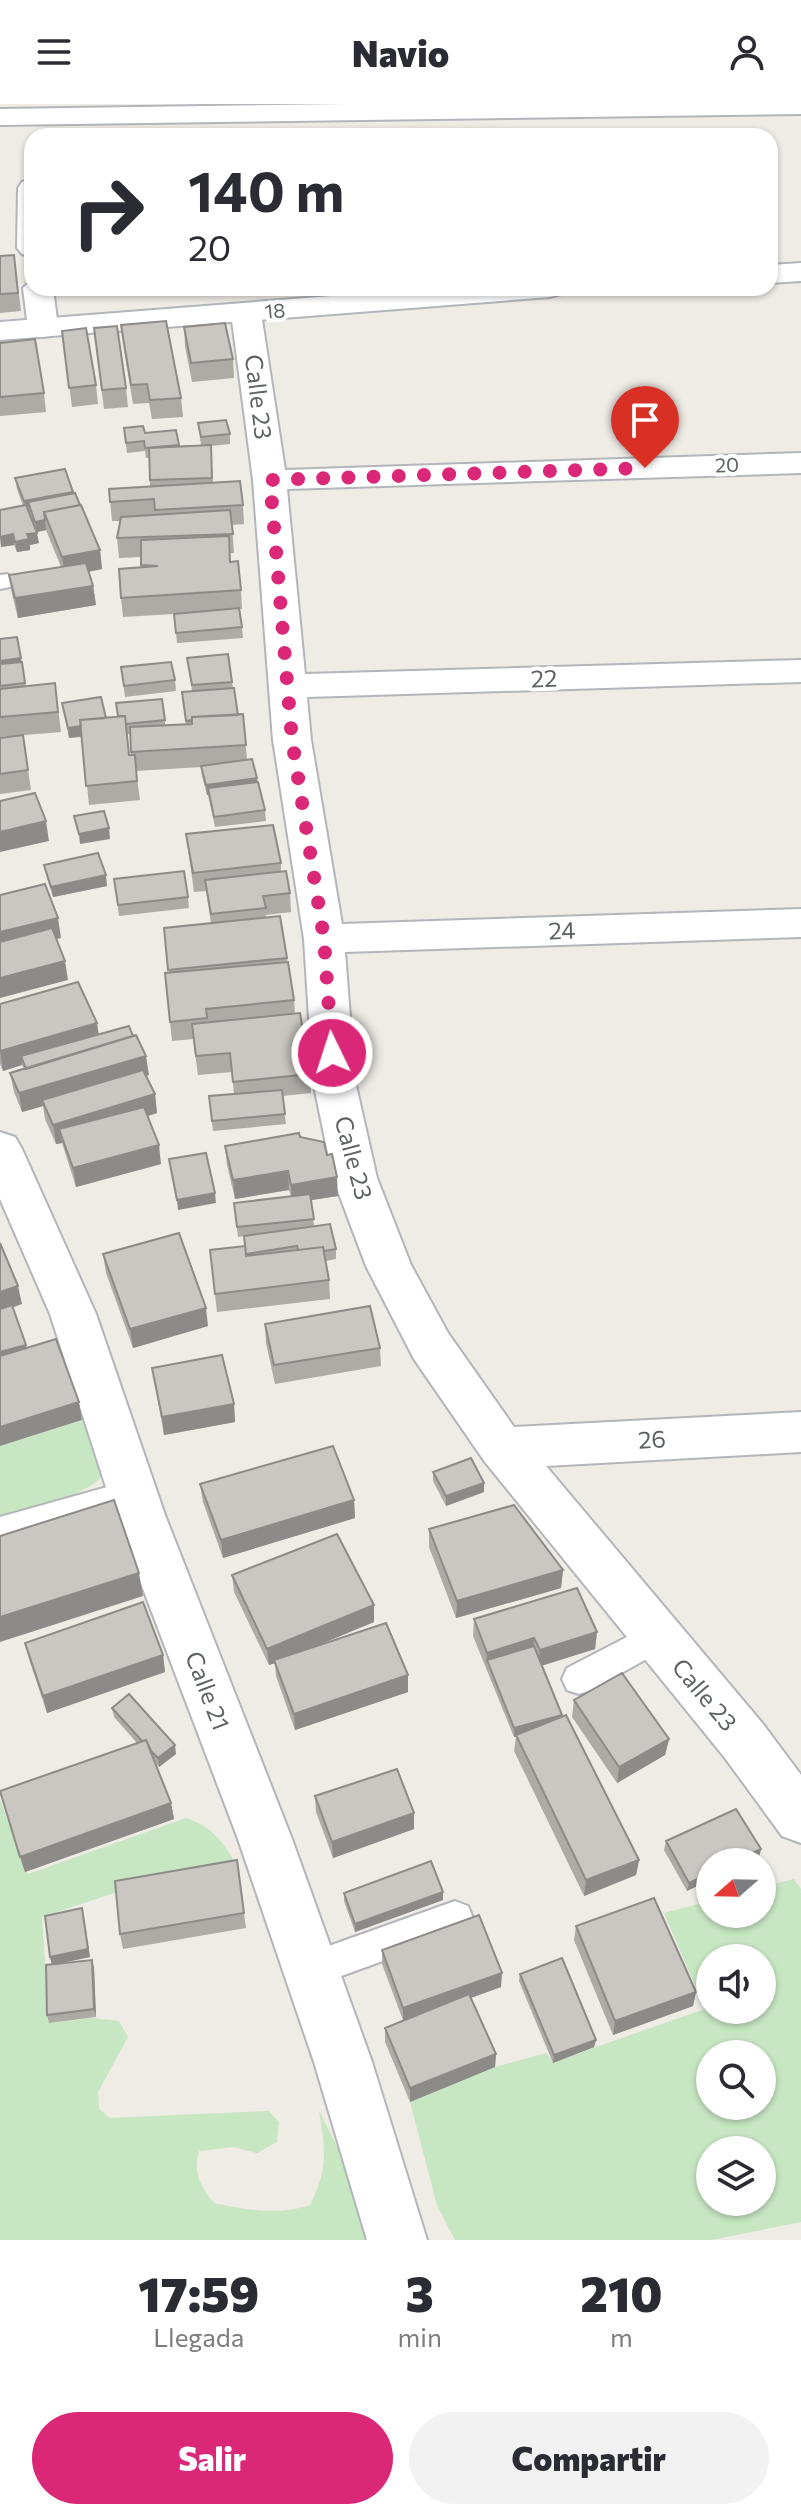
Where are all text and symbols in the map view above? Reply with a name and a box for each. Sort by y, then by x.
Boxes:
icon: menu [32,30,76,74]
text: Navio [352,30,449,74]
icon: person [725,30,769,74]
text: 140 m [188,155,344,224]
icon: right [56,160,160,264]
text: 20 [188,224,231,268]
street label: 18 [264,297,286,323]
street label: Calle 23 [240,353,279,441]
pin [611,386,679,468]
icon: arrive [623,398,667,442]
street label: 20 [715,452,739,476]
street label: 22 [530,663,558,692]
street label: 24 [548,915,576,944]
position arrow [290,1011,374,1095]
street label: Calle 23 [329,1113,380,1203]
street label: 26 [637,1423,667,1454]
street label: Calle 21 [180,1647,237,1734]
street label: Calle 23 [667,1652,744,1736]
north arrow [696,1848,776,1928]
map controls [696,1848,776,2216]
button: sound [696,1944,776,2024]
button: search [696,2040,776,2120]
button: layers [696,2136,776,2216]
text: 17:59 [138,2263,259,2322]
text: 3 [406,2263,434,2322]
text: 210 [580,2263,663,2322]
text: Llegada [153,2321,244,2352]
text: min [398,2321,442,2352]
text: m [610,2321,633,2352]
button: Salir [32,2412,393,2504]
button: Compartir [409,2412,769,2504]

